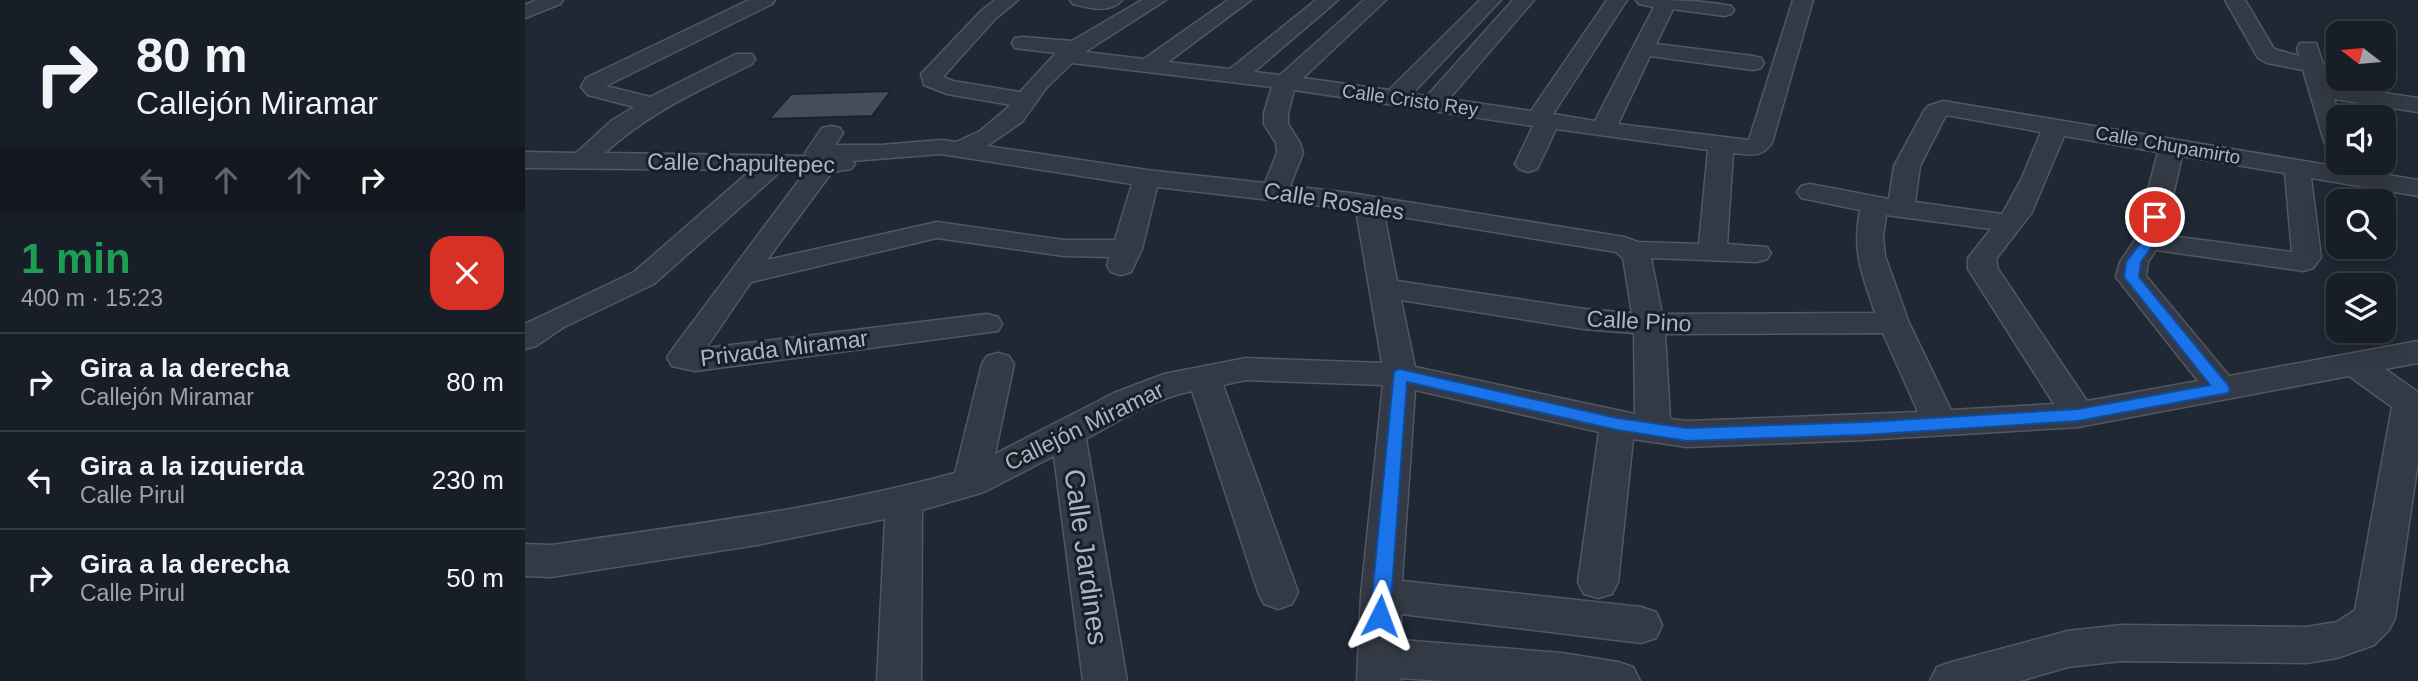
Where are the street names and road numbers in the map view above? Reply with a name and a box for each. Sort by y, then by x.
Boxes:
street label: Calle Cristo Rey [1341,80,1480,120]
street label: Calle Chupamirto [2094,122,2242,168]
street label: Calle Chapultepec [647,148,835,178]
street label: Calle Rosales [1262,177,1406,225]
street label: Calle Pino [1586,305,1692,337]
street label: Privada Miramar [699,325,870,371]
street label: Callejón Miramar [1000,376,1168,476]
street label: Calle Jardines [1058,467,1114,647]

